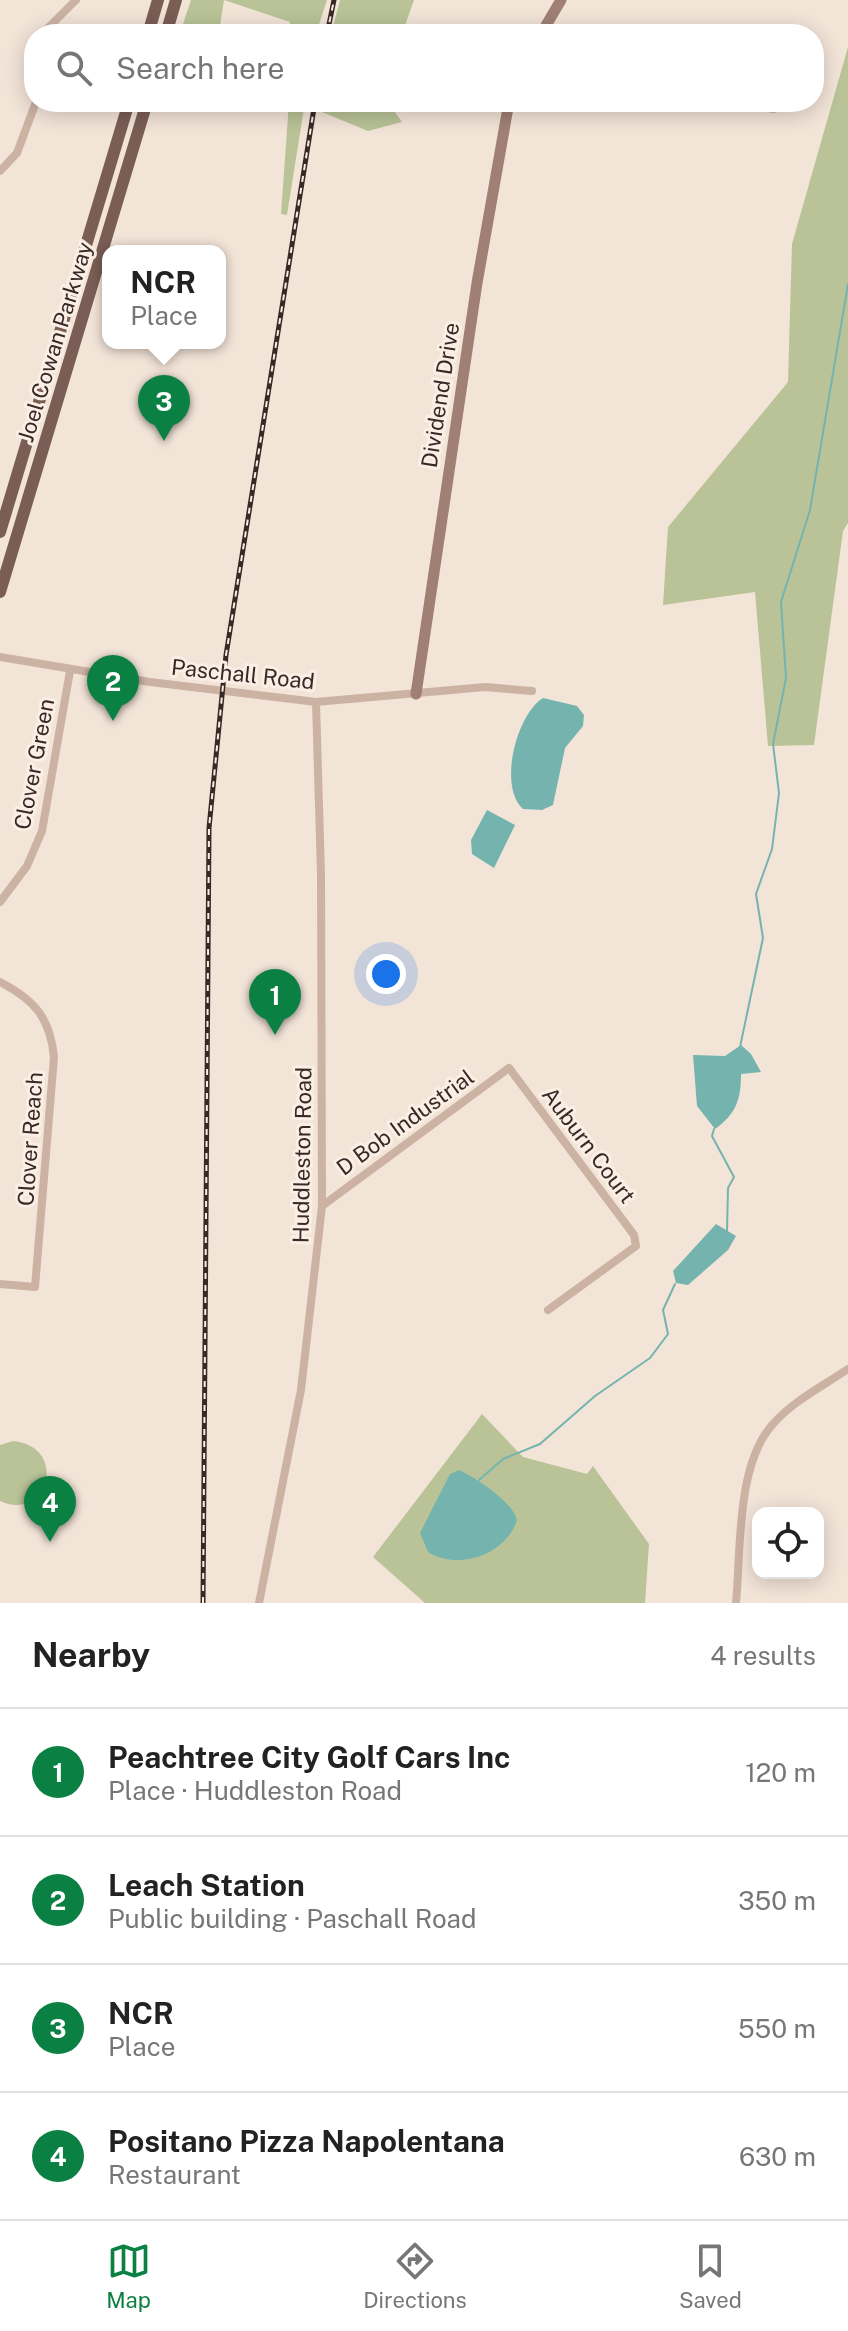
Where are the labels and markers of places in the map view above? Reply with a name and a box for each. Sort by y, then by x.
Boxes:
pin: 3 [138,375,190,441]
pin: 2 [87,655,139,721]
pin: 1 [249,969,301,1035]
pin: 4 [24,1476,76,1542]

